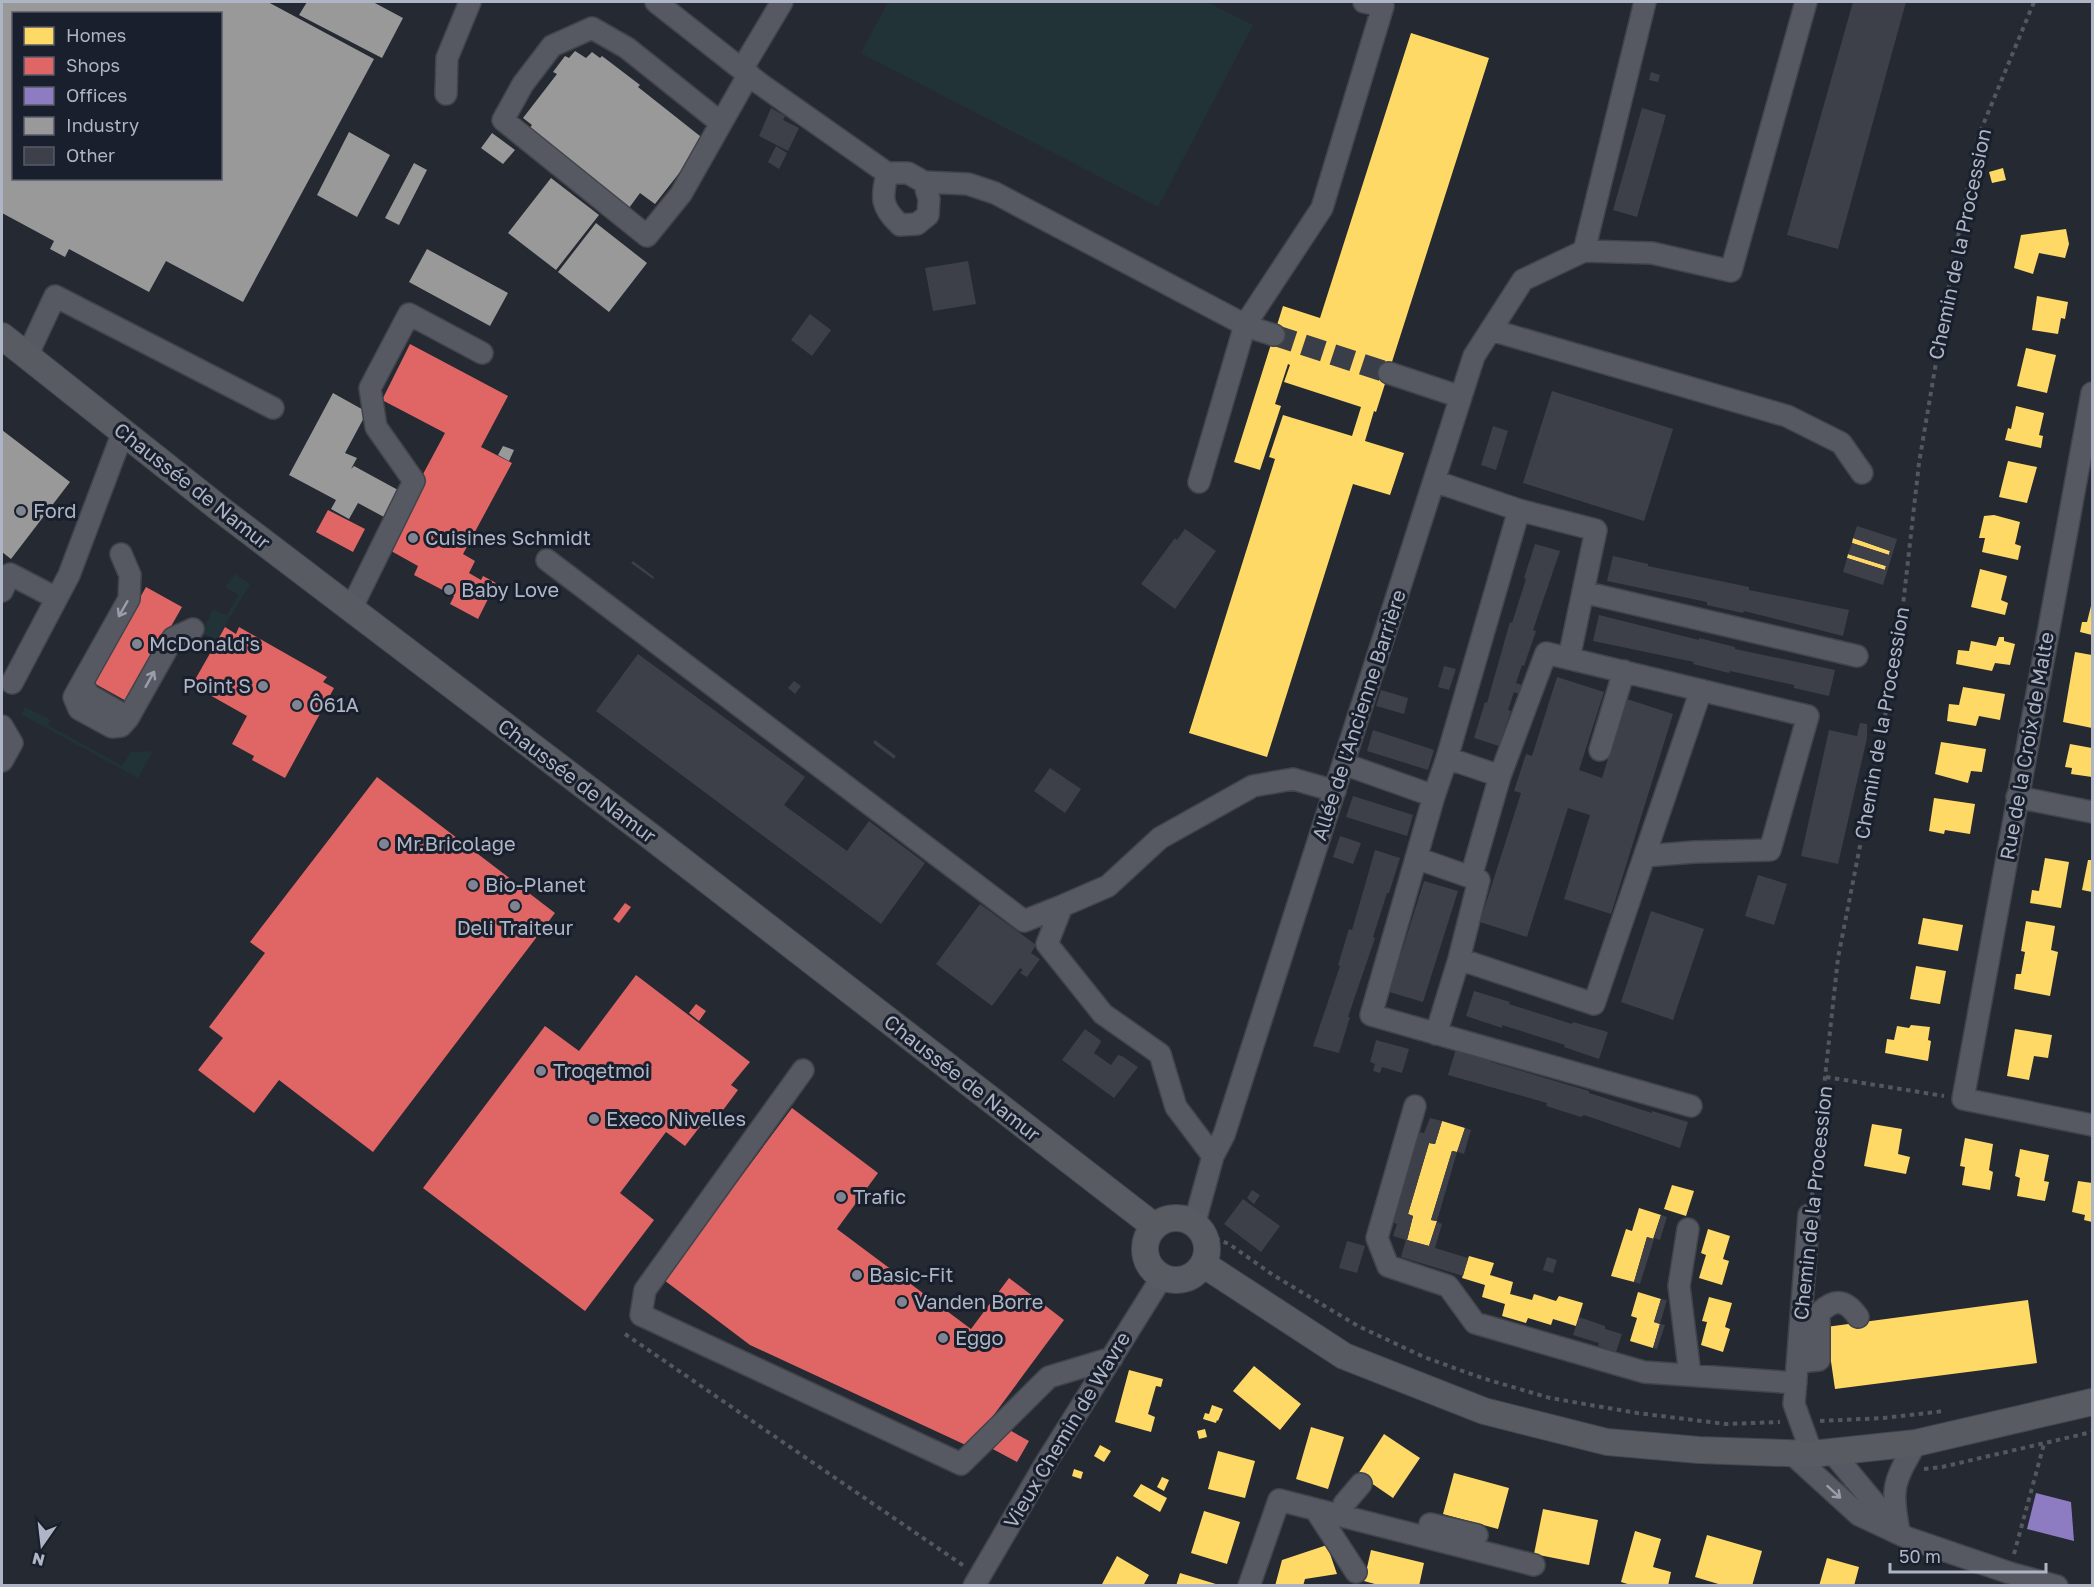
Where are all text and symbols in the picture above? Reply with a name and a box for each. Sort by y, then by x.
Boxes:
legend [12,12,222,180]
text: Homes [66,24,126,46]
text: Shops [66,54,120,76]
text: Offices [66,84,127,106]
text: Industry [66,114,139,136]
street label: Chemin de la Procession [1923,126,1995,361]
text: Other [66,144,115,166]
street label: Chaussée de Namur [110,417,276,554]
place label: Ford [33,498,77,522]
marker: Ford [14,504,28,518]
place label: Cuisines Schmidt [425,525,591,549]
marker: Cuisines Schmidt [406,531,420,545]
place label: Baby Love [461,577,559,601]
marker: Baby Love [442,583,456,597]
street label: Allée de l'Ancienne Barrière [1306,586,1410,843]
one-way arrow [117,600,129,617]
street label: Chemin de la Procession [1849,605,1913,841]
street label: Rue de la Croix de Malte [1994,630,2058,862]
place label: McDonald's [149,631,260,655]
marker: McDonald's [130,637,144,651]
one-way arrow [145,671,157,688]
place label: Point S [183,673,251,697]
marker: Point S [256,679,270,693]
place label: Ô61A [309,692,359,716]
marker: Ô61A [290,698,304,712]
street label: Chaussée de Namur [494,713,662,848]
place label: Mr.Bricolage [396,831,516,855]
marker: Mr.Bricolage [377,837,391,851]
place label: Bio-Planet [485,872,586,896]
marker: Bio-Planet [466,878,480,892]
marker: Deli Traiteur [508,899,522,913]
place label: Deli Traiteur [457,915,574,939]
street label: Chaussée de Namur [880,1009,1046,1146]
place label: Troqetmoi [553,1058,650,1082]
marker: Troqetmoi [534,1064,548,1078]
street label: Chemin de la Procession [1788,1085,1836,1321]
place label: Execo Nivelles [606,1106,746,1130]
marker: Execo Nivelles [587,1112,601,1126]
place label: Trafic [853,1184,906,1208]
marker: Trafic [834,1190,848,1204]
place label: Basic-Fit [869,1262,953,1286]
marker: Basic-Fit [850,1268,864,1282]
place label: Vanden Borre [914,1289,1043,1313]
marker: Vanden Borre [895,1295,909,1309]
place label: Eggo [955,1325,1004,1349]
street label: Vieux Chemin de Wavre [998,1327,1134,1532]
marker: Eggo [936,1331,950,1345]
one-way arrow [1826,1485,1841,1499]
north arrow [12,1515,72,1575]
scale bar [1890,1536,2046,1574]
text: 50 m [1899,1545,1941,1567]
text: N [30,1548,47,1571]

